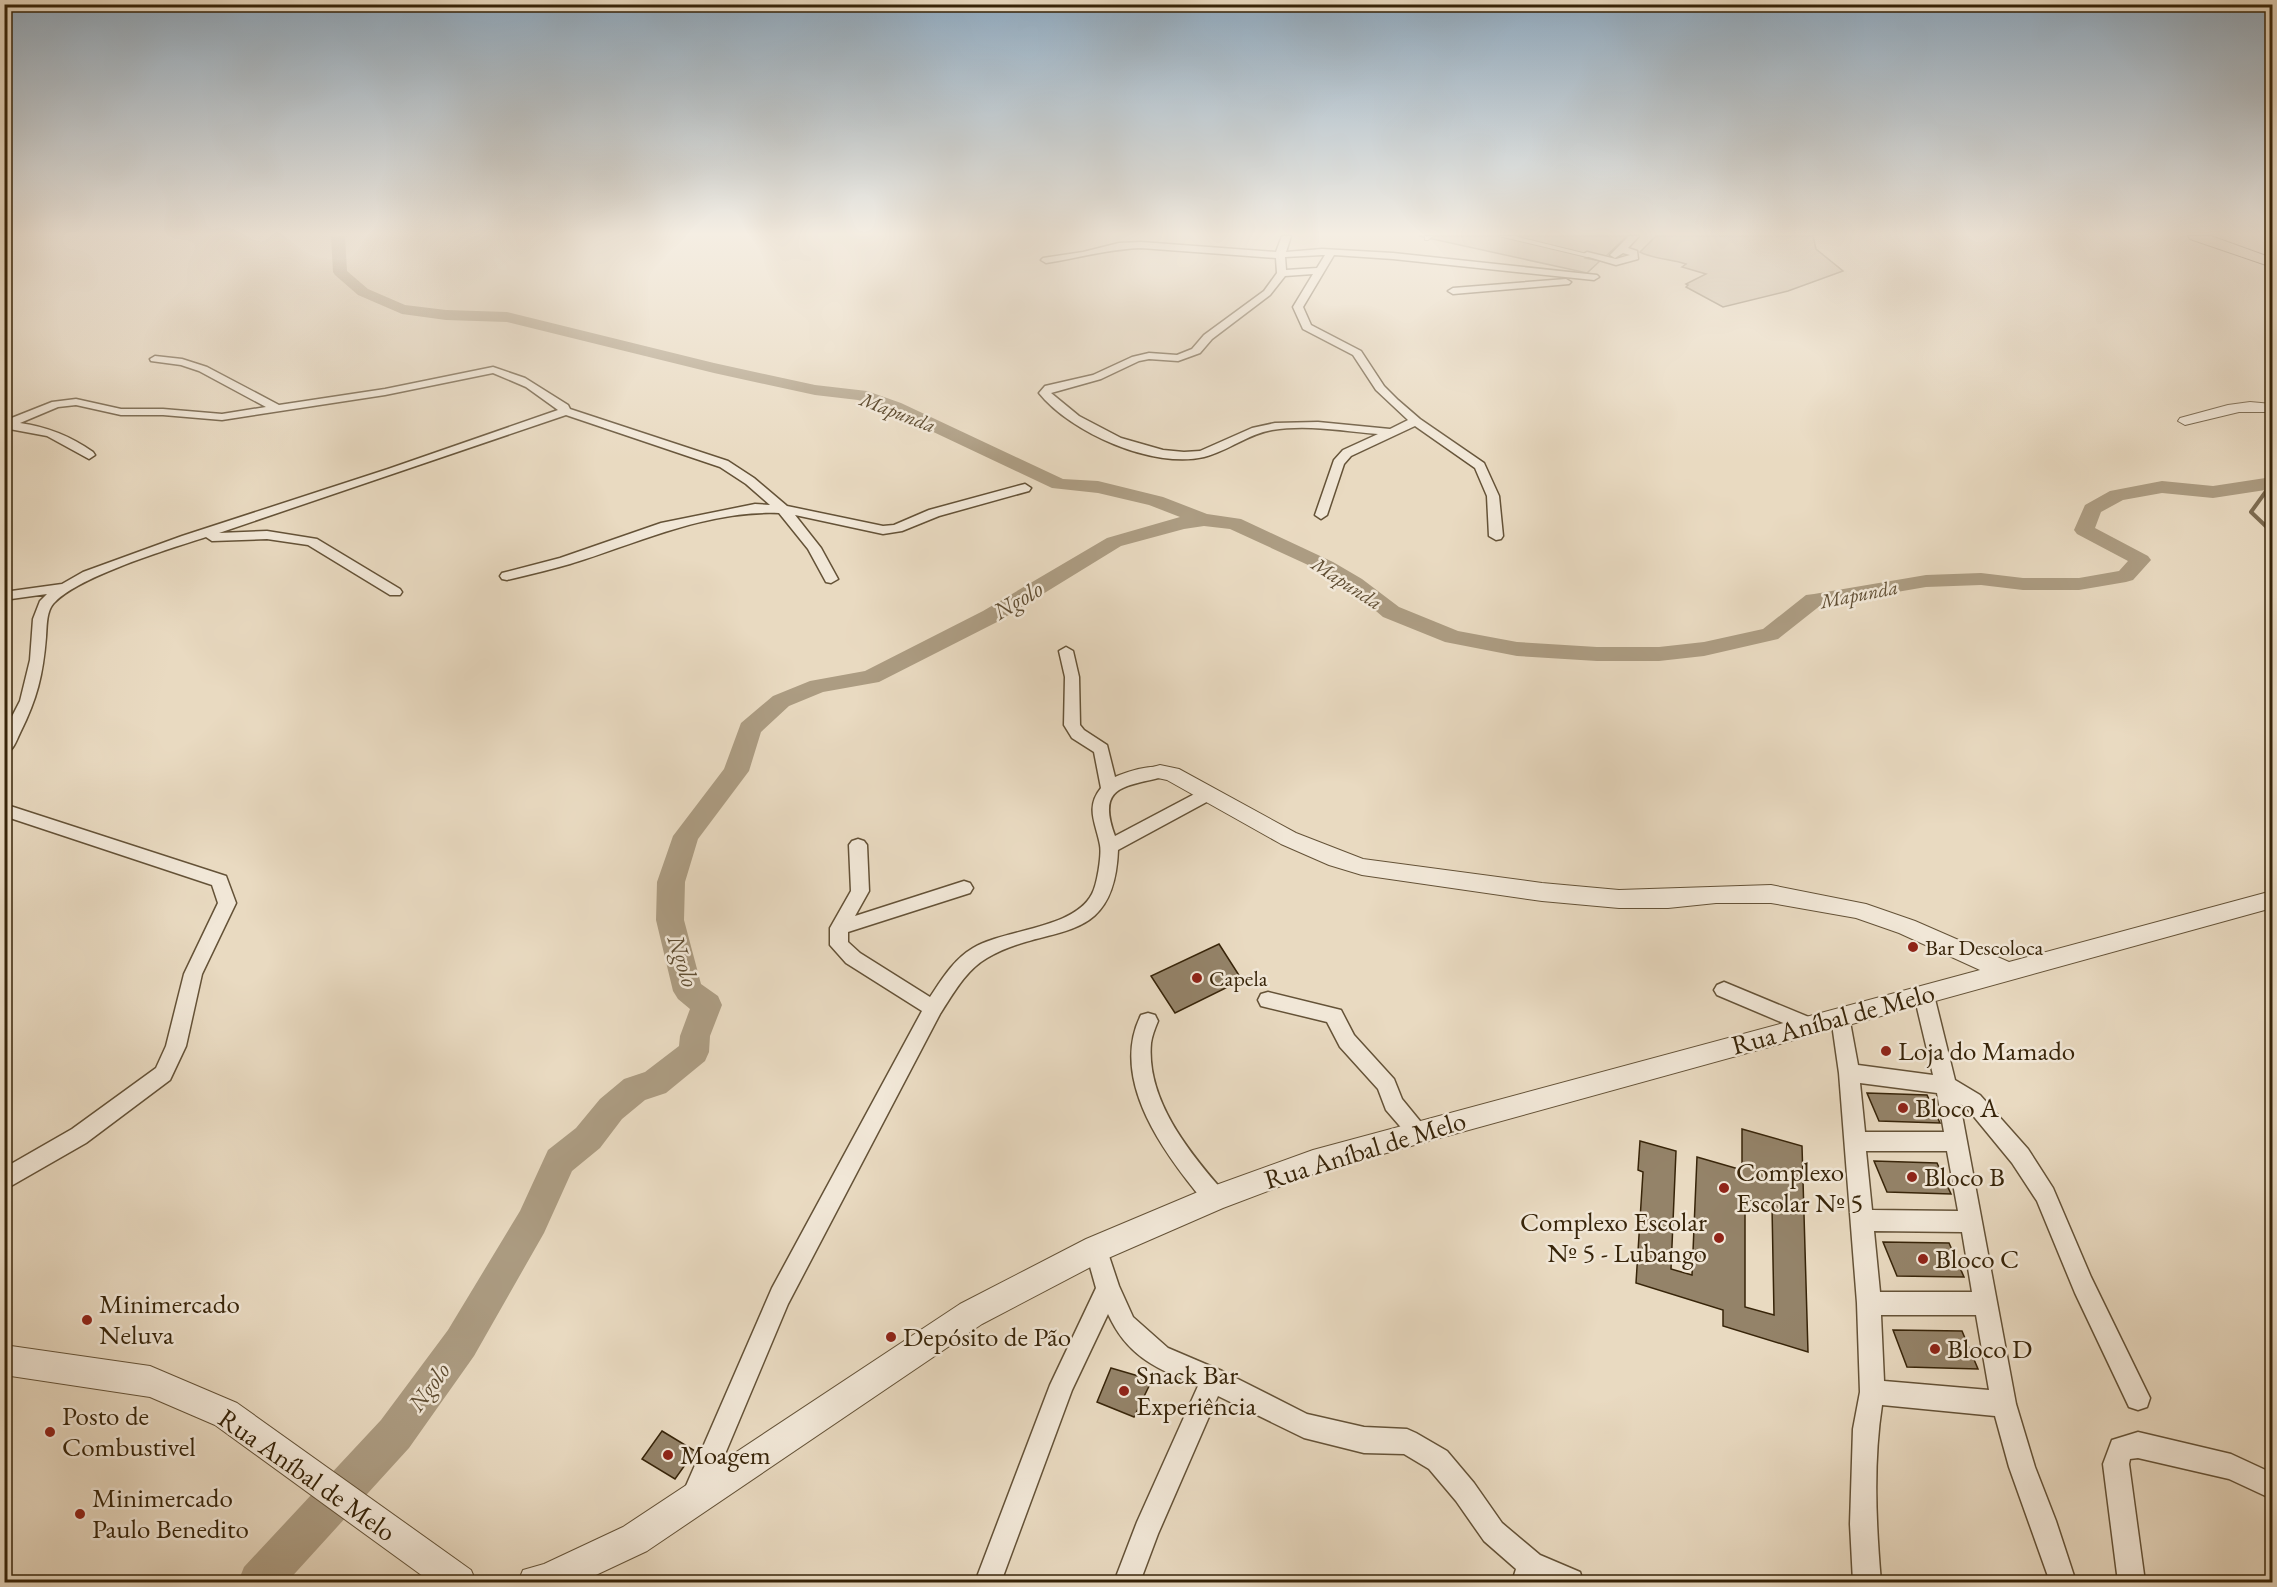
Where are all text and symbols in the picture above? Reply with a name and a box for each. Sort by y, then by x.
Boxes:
water label: Mapunda [856,385,939,438]
water label: Mapunda [1306,550,1387,615]
water label: Ngolo [986,573,1048,627]
water label: Mapunda [1817,574,1900,614]
water label: Ngolo [660,930,706,991]
place label: Bar Descoloca [1925,933,2044,962]
marker: Bar Descoloca [1906,940,1920,954]
place label: Capela [1209,964,1268,993]
marker: Capela [1190,971,1204,985]
street label: Rua Aníbal de Melo [1727,975,1938,1062]
place label: Loja do Mamado [1898,1033,2075,1068]
marker: Loja do Mamado [1879,1044,1893,1058]
place label: Bloco A [1915,1090,1999,1125]
marker: Bloco A [1896,1101,1910,1115]
street label: Rua Aníbal de Melo [1260,1102,1470,1197]
place label: Complexo Escolar Nº 5 [1736,1154,1863,1220]
place label: Bloco B [1924,1159,2005,1194]
marker: Bloco B [1905,1170,1919,1184]
marker: Complexo Escolar Nº 5 [1717,1181,1731,1195]
place label: Complexo Escolar Nº 5 - Lubango [1520,1204,1707,1270]
marker: Complexo Escolar Nº 5 - Lubango [1712,1231,1726,1245]
place label: Bloco C [1935,1241,2019,1276]
marker: Bloco C [1916,1252,1930,1266]
place label: Minimercado Neluva [99,1286,240,1352]
marker: Minimercado Neluva [80,1313,94,1327]
place label: Depósito de Pão [903,1319,1071,1354]
marker: Depósito de Pão [884,1330,898,1344]
place label: Bloco D [1947,1331,2032,1366]
marker: Bloco D [1928,1342,1942,1356]
water label: Ngolo [400,1356,457,1418]
place label: Snack Bar Experiência [1136,1357,1256,1423]
marker: Snack Bar Experiência [1117,1384,1131,1398]
place label: Posto de Combustivel [62,1398,196,1464]
street label: Rua Aníbal de Melo [212,1400,403,1549]
marker: Posto de Combustivel [43,1425,57,1439]
place label: Moagem [680,1437,771,1472]
marker: Moagem [661,1448,675,1462]
place label: Minimercado Paulo Benedito [92,1480,249,1546]
marker: Minimercado Paulo Benedito [73,1507,87,1521]

